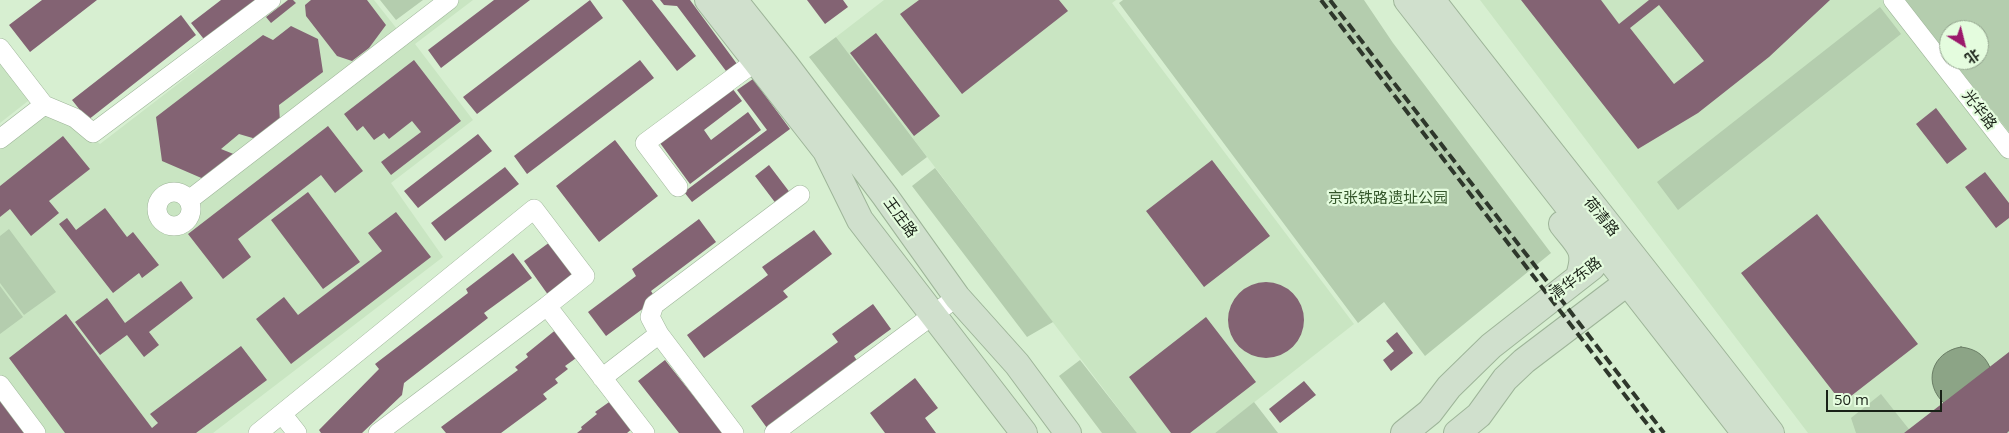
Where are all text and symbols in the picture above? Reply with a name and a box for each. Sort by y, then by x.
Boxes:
north arrow [1939,20,1989,70]
text: 北 [1961,45,1984,69]
street label: 光华路 [1958,87,2000,133]
park label: 京张铁路遗址公园 [1328,190,1448,208]
street label: 荷清路 [1580,194,1622,240]
street label: 王庄路 [879,195,921,241]
street label: 清华东路 [1547,254,1605,304]
scale bar [1829,380,1945,412]
text: 50 m [1834,389,1869,409]

